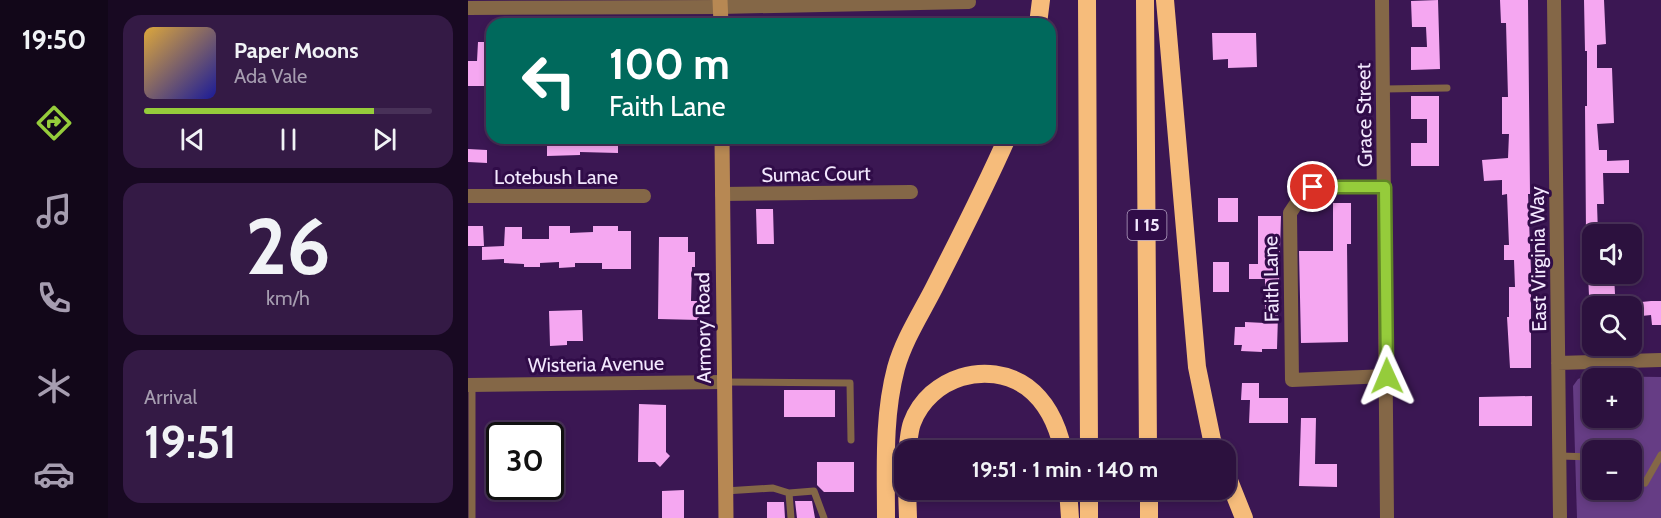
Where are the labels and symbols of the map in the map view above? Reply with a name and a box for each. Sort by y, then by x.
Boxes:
street label: Grace Street [1351,62,1377,167]
street label: Sumac Court [761,161,871,187]
pin [1287,161,1338,212]
street label: Lotebush Lane [494,165,618,189]
street label: East Virginia Way [1525,186,1551,332]
road number: I 15 [1128,210,1166,240]
street label: Faith Lane [1258,236,1284,322]
street label: Armory Road [690,272,716,384]
position arrow [1355,344,1419,408]
street label: Wisteria Avenue [528,351,664,377]
speed limit sign: 30 [486,422,564,500]

